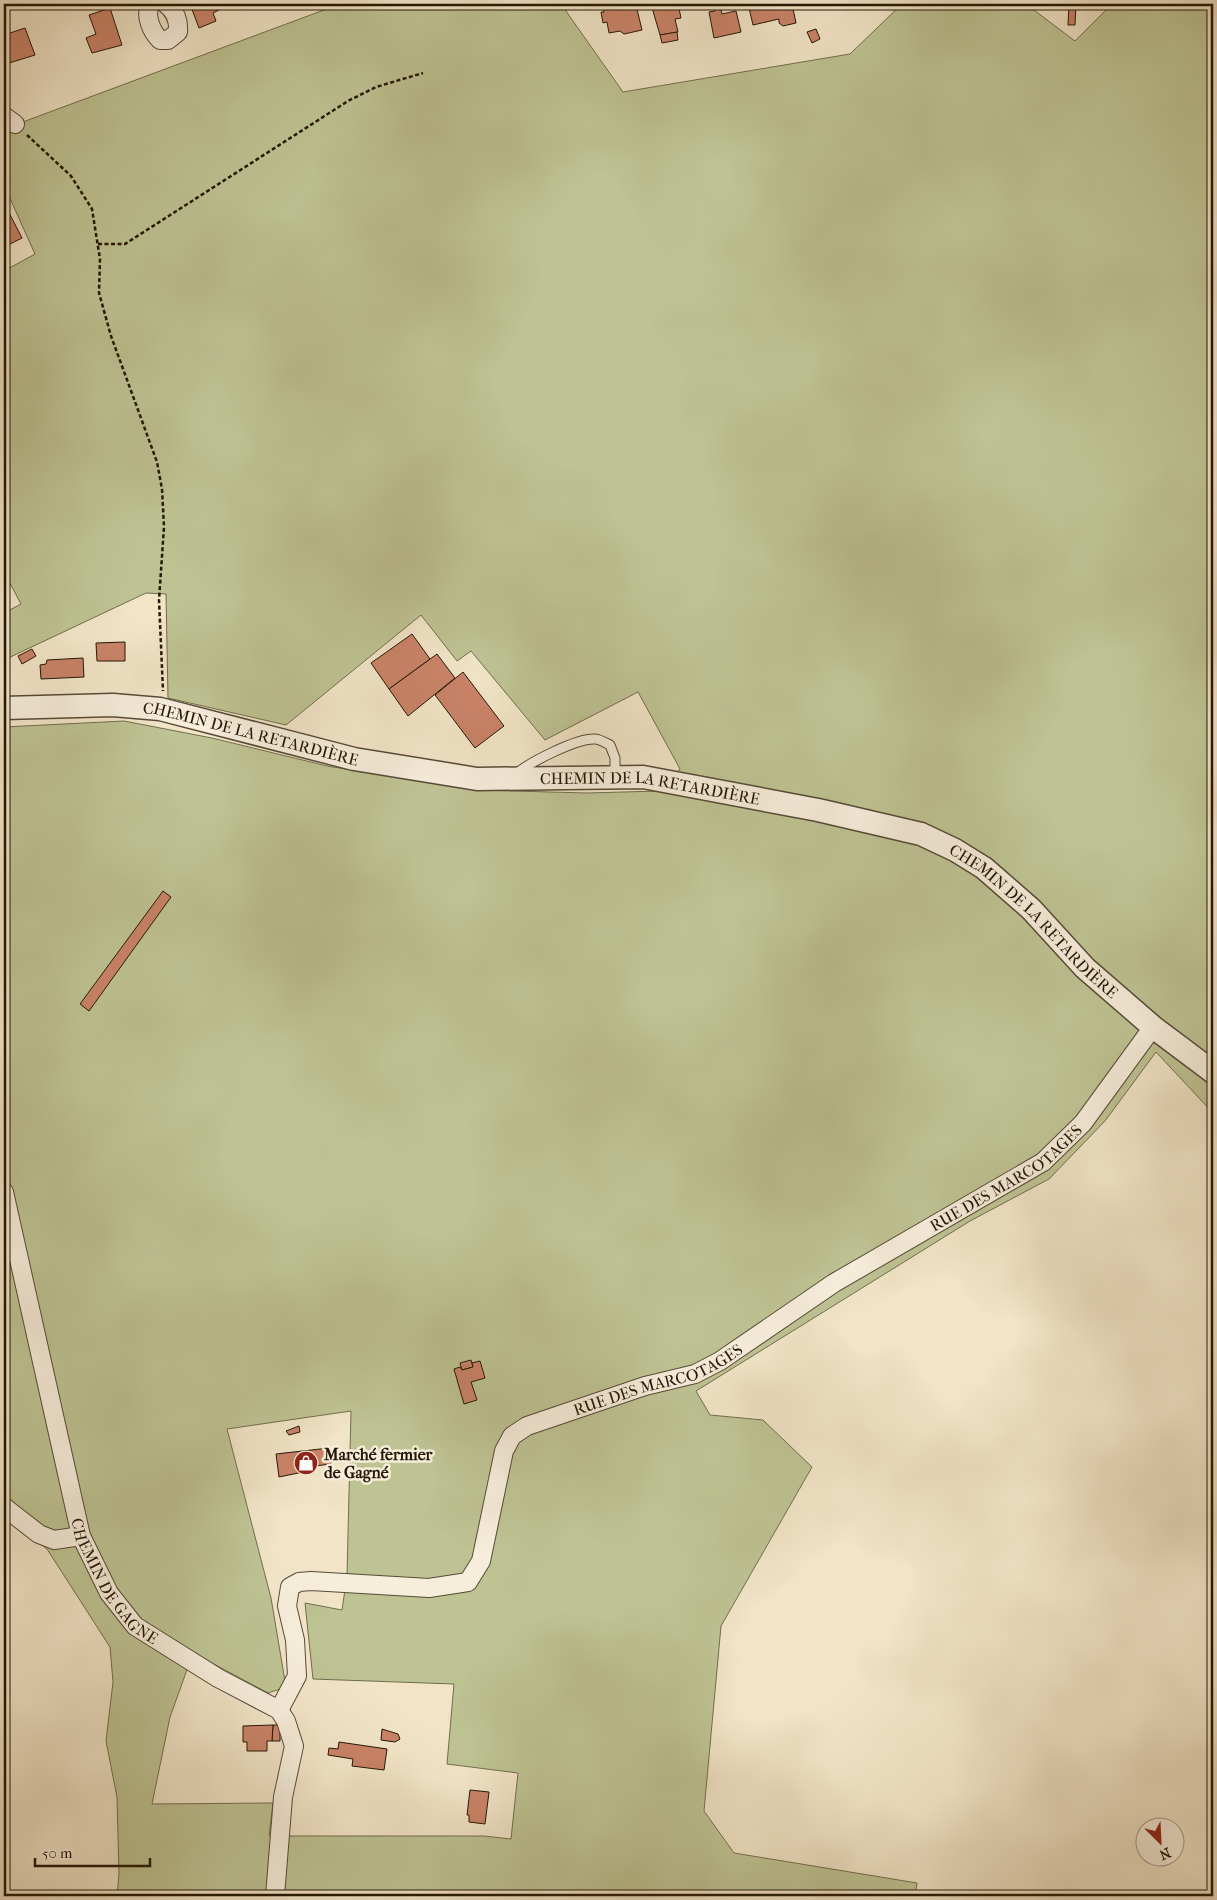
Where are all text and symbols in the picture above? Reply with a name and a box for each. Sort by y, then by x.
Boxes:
street label: CHEMIN DE LA RETARDIÈRE [142,699,361,770]
street label: CHEMIN DE LA RETARDIÈRE [540,768,762,809]
street label: CHEMIN DE LA RETARDIÈRE [946,840,1122,1002]
street label: RUE DES MARCOTAGES [927,1121,1086,1235]
street label: RUE DES MARCOTAGES [571,1340,746,1420]
place label: Marché fermier de Gagné [323,1445,434,1483]
shop icon: Marché fermier de Gagné [293,1450,319,1476]
street label: CHEMIN DE GAGNE [67,1516,162,1648]
north arrow [1134,1818,1184,1868]
scale bar [35,1835,150,1867]
text: N [1156,1843,1173,1863]
text: 50 m [42,1844,73,1862]

